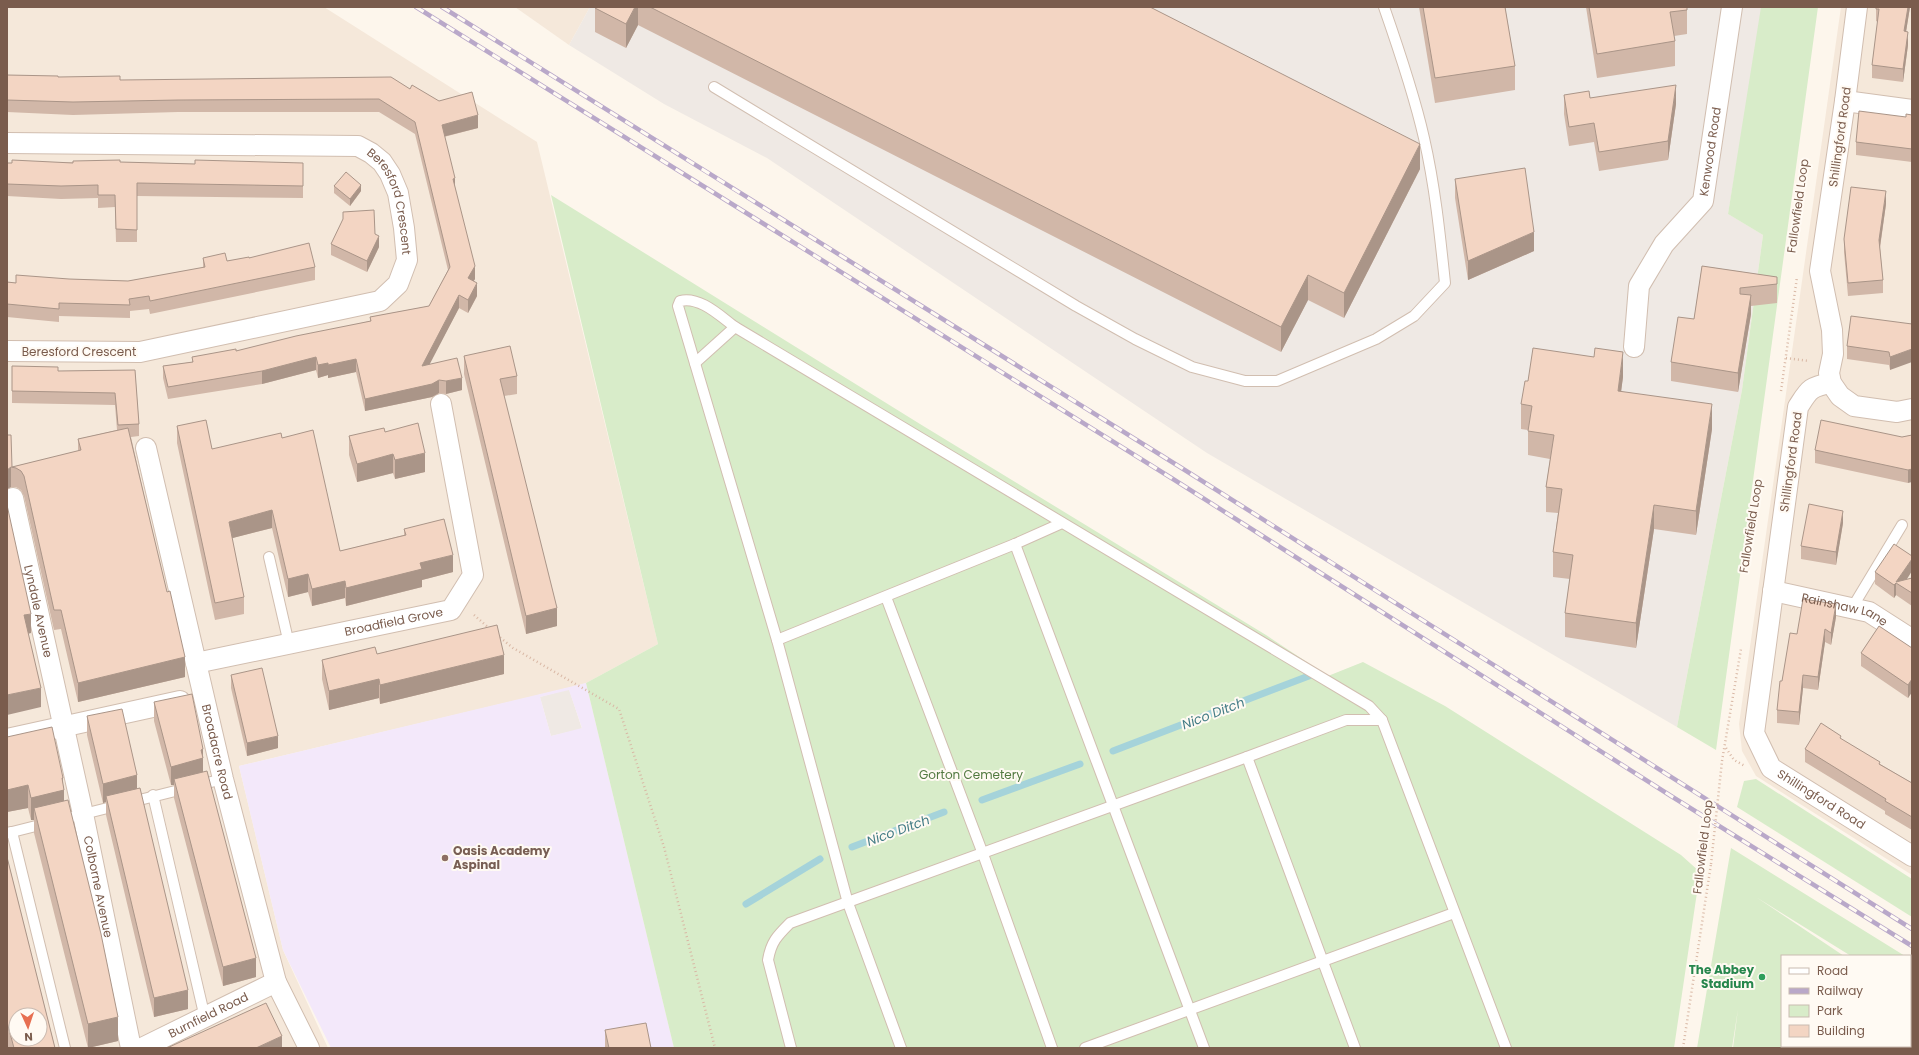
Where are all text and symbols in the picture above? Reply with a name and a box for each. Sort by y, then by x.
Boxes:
street label: Shillingford Road [1824,86,1855,188]
street label: Kenwood Road [1695,106,1725,197]
street label: Beresford Crescent [363,144,415,255]
street label: Fallowfield Loop [1782,158,1813,254]
street label: Beresford Crescent [22,343,136,360]
street label: Shillingford Road [1775,411,1806,513]
street label: Fallowfield Loop [1735,478,1766,574]
street label: Lyndale Avenue [20,563,57,659]
street label: Rainshaw Lane [1800,588,1891,630]
street label: Broadfield Grove [343,603,444,640]
water label: Nico Ditch [1179,693,1247,734]
street label: Broadacre Road [198,702,237,801]
street label: Shillingford Road [1774,765,1869,833]
park label: Gorton Cemetery [919,766,1023,783]
street label: Fallowfield Loop [1688,799,1717,895]
water label: Nico Ditch [864,810,932,851]
street label: Colborne Avenue [80,834,117,939]
place label: Oasis Academy Aspinal [453,842,551,873]
marker: Oasis Academy Aspinal [440,853,450,863]
legend [1781,955,1911,1047]
place label: The Abbey Stadium [1689,961,1754,992]
text: Road [1817,962,1848,979]
marker: The Abbey Stadium [1757,972,1767,982]
text: Railway [1817,982,1863,999]
street label: Burnfield Road [165,988,251,1042]
text: Park [1817,1002,1844,1019]
north arrow [8,1007,48,1047]
text: Building [1817,1022,1865,1039]
text: N [24,1029,33,1045]

